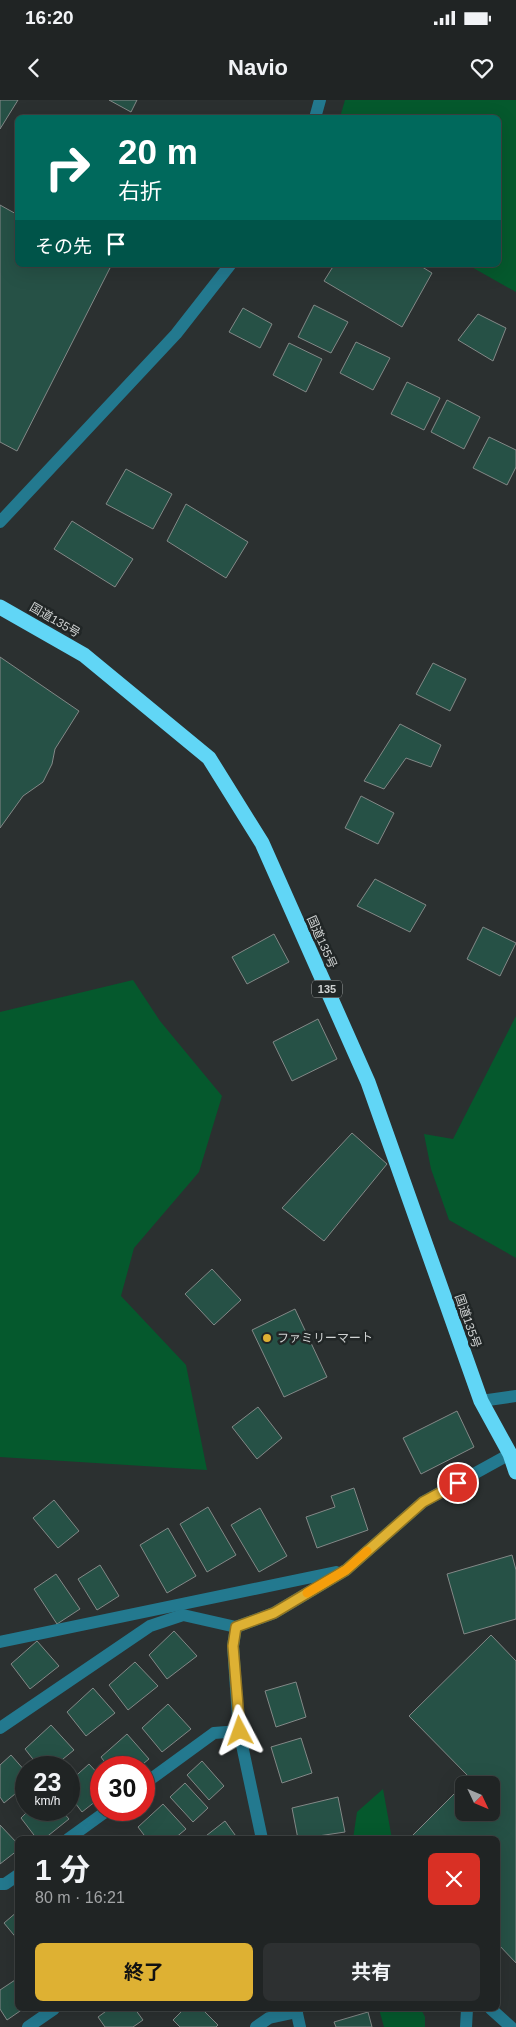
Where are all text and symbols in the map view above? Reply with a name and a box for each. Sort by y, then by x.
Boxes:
text: 16:20 [25,7,74,28]
icon: back [20,54,48,82]
icon: heart [468,54,496,82]
text: Navio [228,55,288,80]
text: 20 m [118,132,198,171]
icon: right [35,135,100,200]
text: 右折 [118,179,162,204]
icon: arrive [102,230,130,258]
text: その先 [35,236,92,257]
street label: 国道135号 [27,600,83,640]
street label: 国道135号 [304,914,340,970]
road number: 135 [312,981,342,998]
street label: 国道135号 [452,1292,484,1350]
place label: ファミリーマート [277,1331,373,1345]
marker: ファミリーマート [261,1332,273,1344]
pin [437,1462,479,1504]
icon: arrive [444,1469,472,1497]
position arrow [213,1704,265,1756]
speed limit sign: 30 [90,1756,155,1821]
text: 23 [34,1768,61,1796]
north arrow [455,1776,500,1821]
map controls [455,1776,500,1821]
text: km/h [34,1794,61,1808]
text: 1 分 [35,1853,90,1886]
button: close [428,1853,480,1905]
text: 80 m · 16:21 [35,1889,125,1906]
button: 終了 [35,1943,253,2001]
button: 共有 [263,1943,480,2001]

